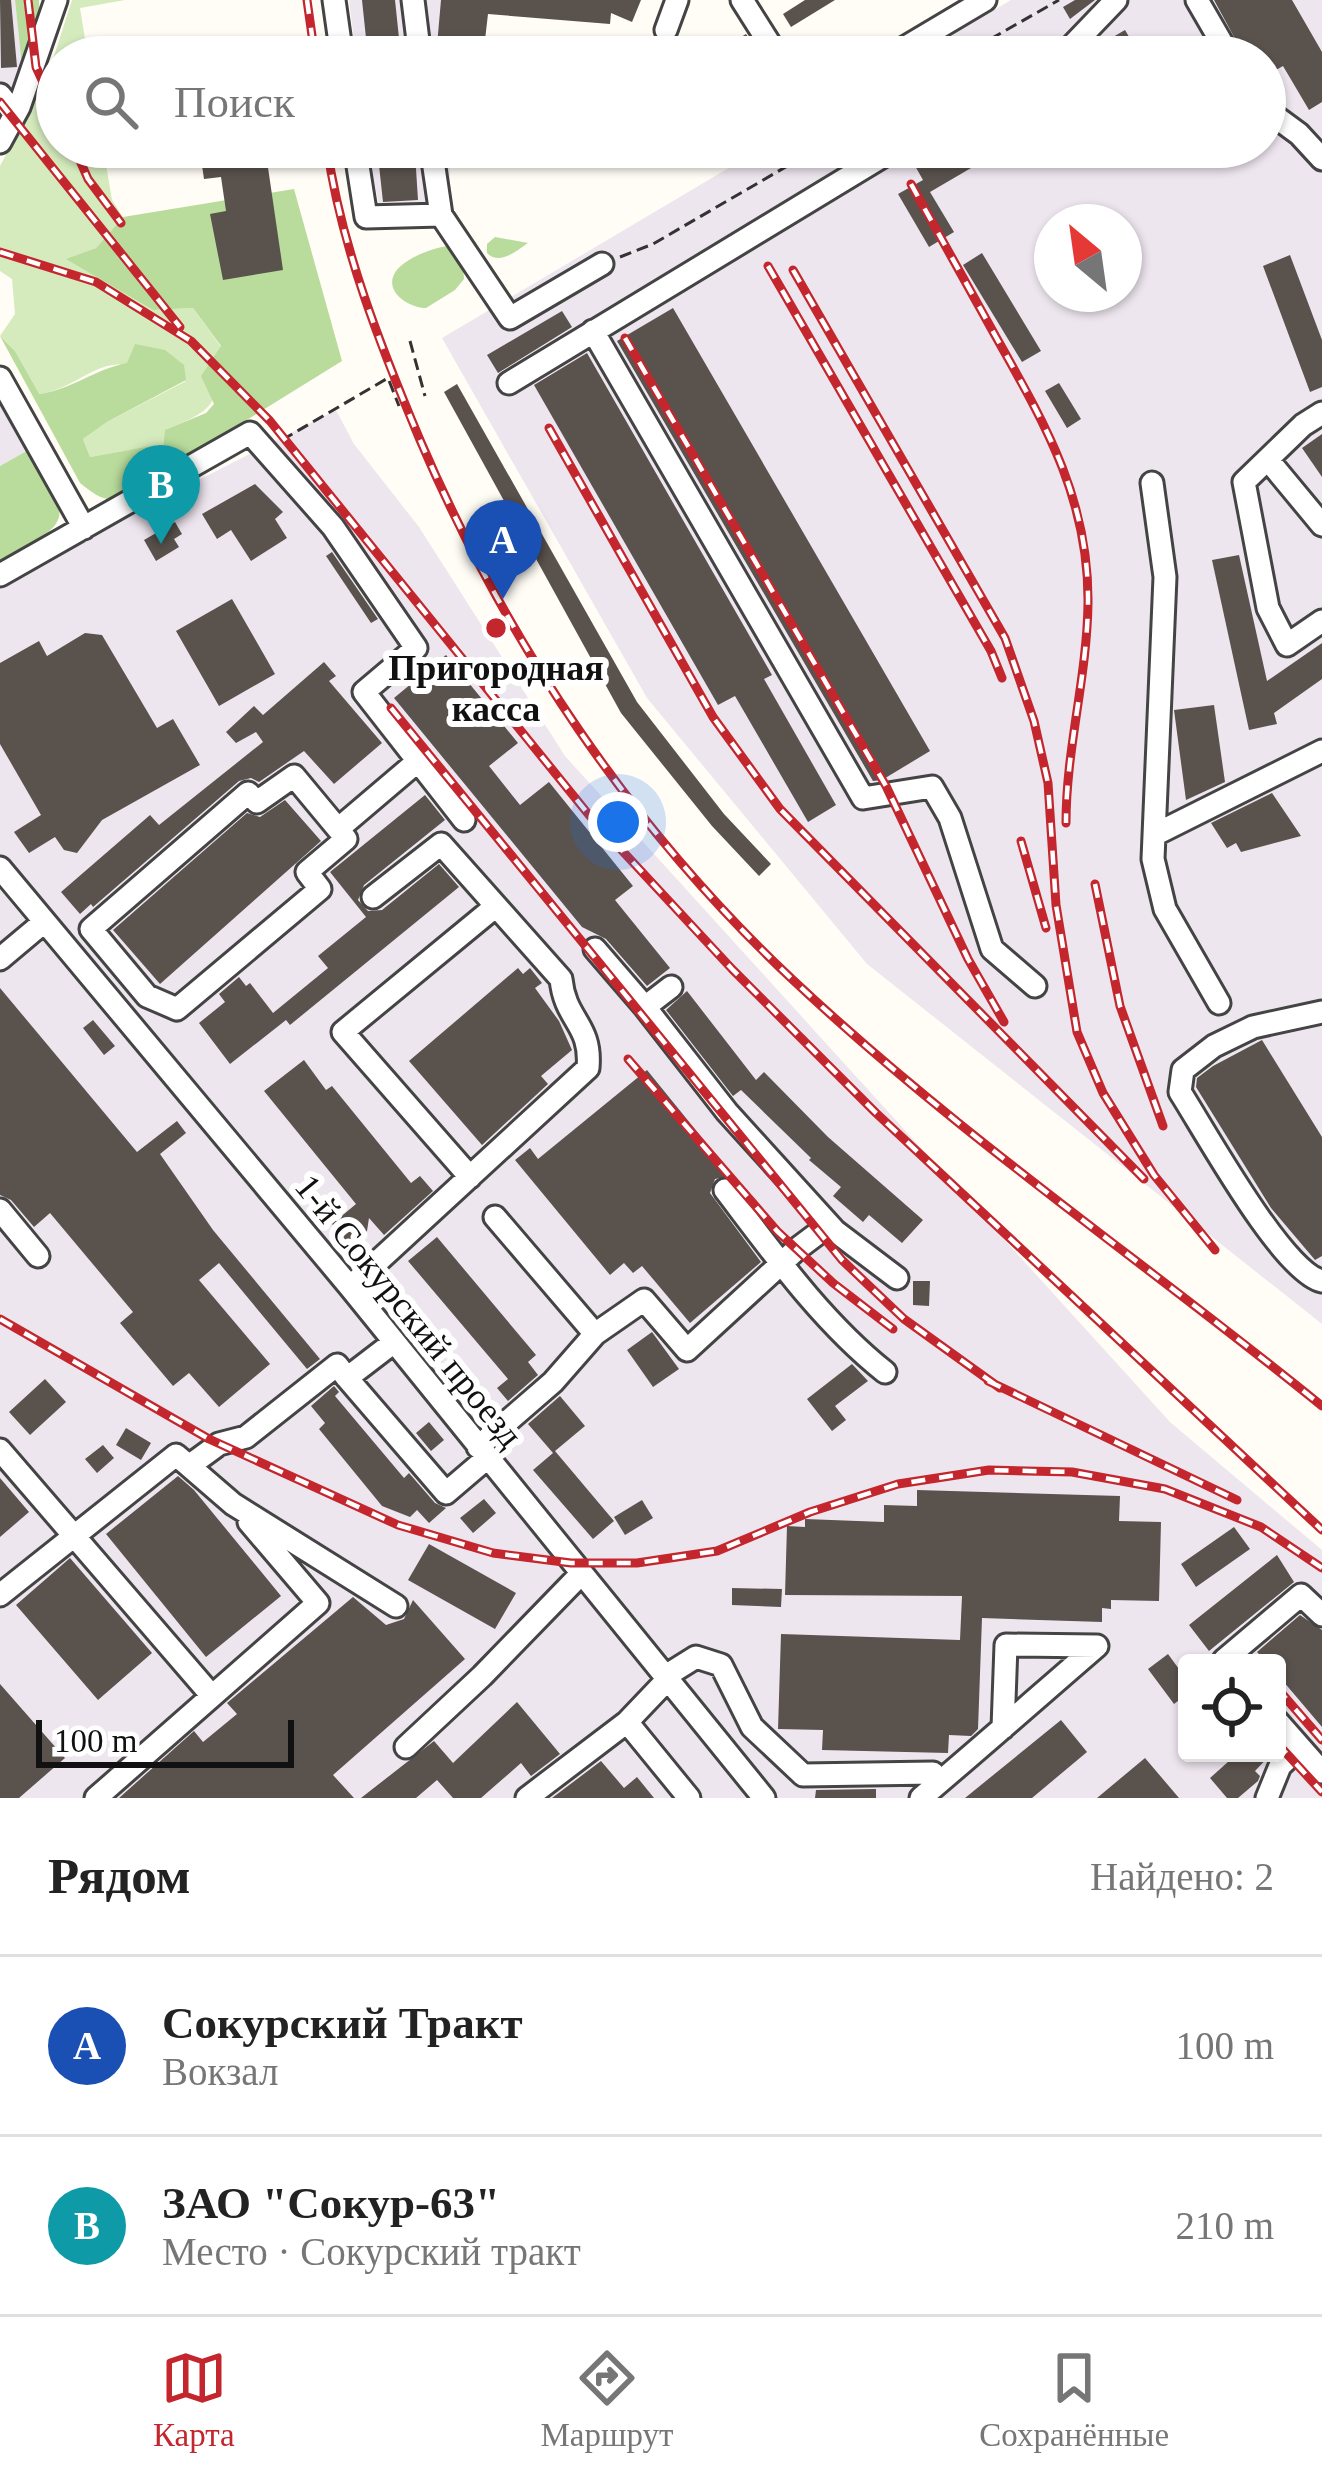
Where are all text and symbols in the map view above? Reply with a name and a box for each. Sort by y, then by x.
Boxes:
search box [36,36,1286,168]
icon: search [78,69,144,135]
text: Поиск [174,77,295,127]
north arrow [1034,204,1142,312]
pin: B [122,445,200,544]
pin: A [464,500,542,599]
marker: Пригородная касса [483,615,509,641]
place label: Пригородная касса [388,648,604,729]
your location [588,792,648,852]
street label: 1-й Сокурский проезд [287,1167,531,1455]
map controls [1178,1654,1286,1762]
button: locate [1178,1654,1286,1762]
scale bar [36,1714,294,1767]
text: 100 m [54,1723,137,1759]
text: Рядом [48,1848,191,1904]
text: Найдено: 2 [1090,1855,1274,1898]
text: Сокурский Тракт [162,1998,523,2048]
text: A [73,2024,101,2067]
text: 100 m [1175,2024,1274,2067]
text: Вокзал [162,2050,278,2093]
text: ЗАО "Сокур-63" [162,2178,500,2228]
text: B [74,2204,100,2247]
text: 210 m [1175,2204,1274,2247]
text: Место · Сокурский тракт [162,2230,581,2273]
tab: Карта [153,2345,235,2454]
tab: Маршрут [541,2345,673,2454]
tab: Сохранённые [979,2345,1169,2454]

